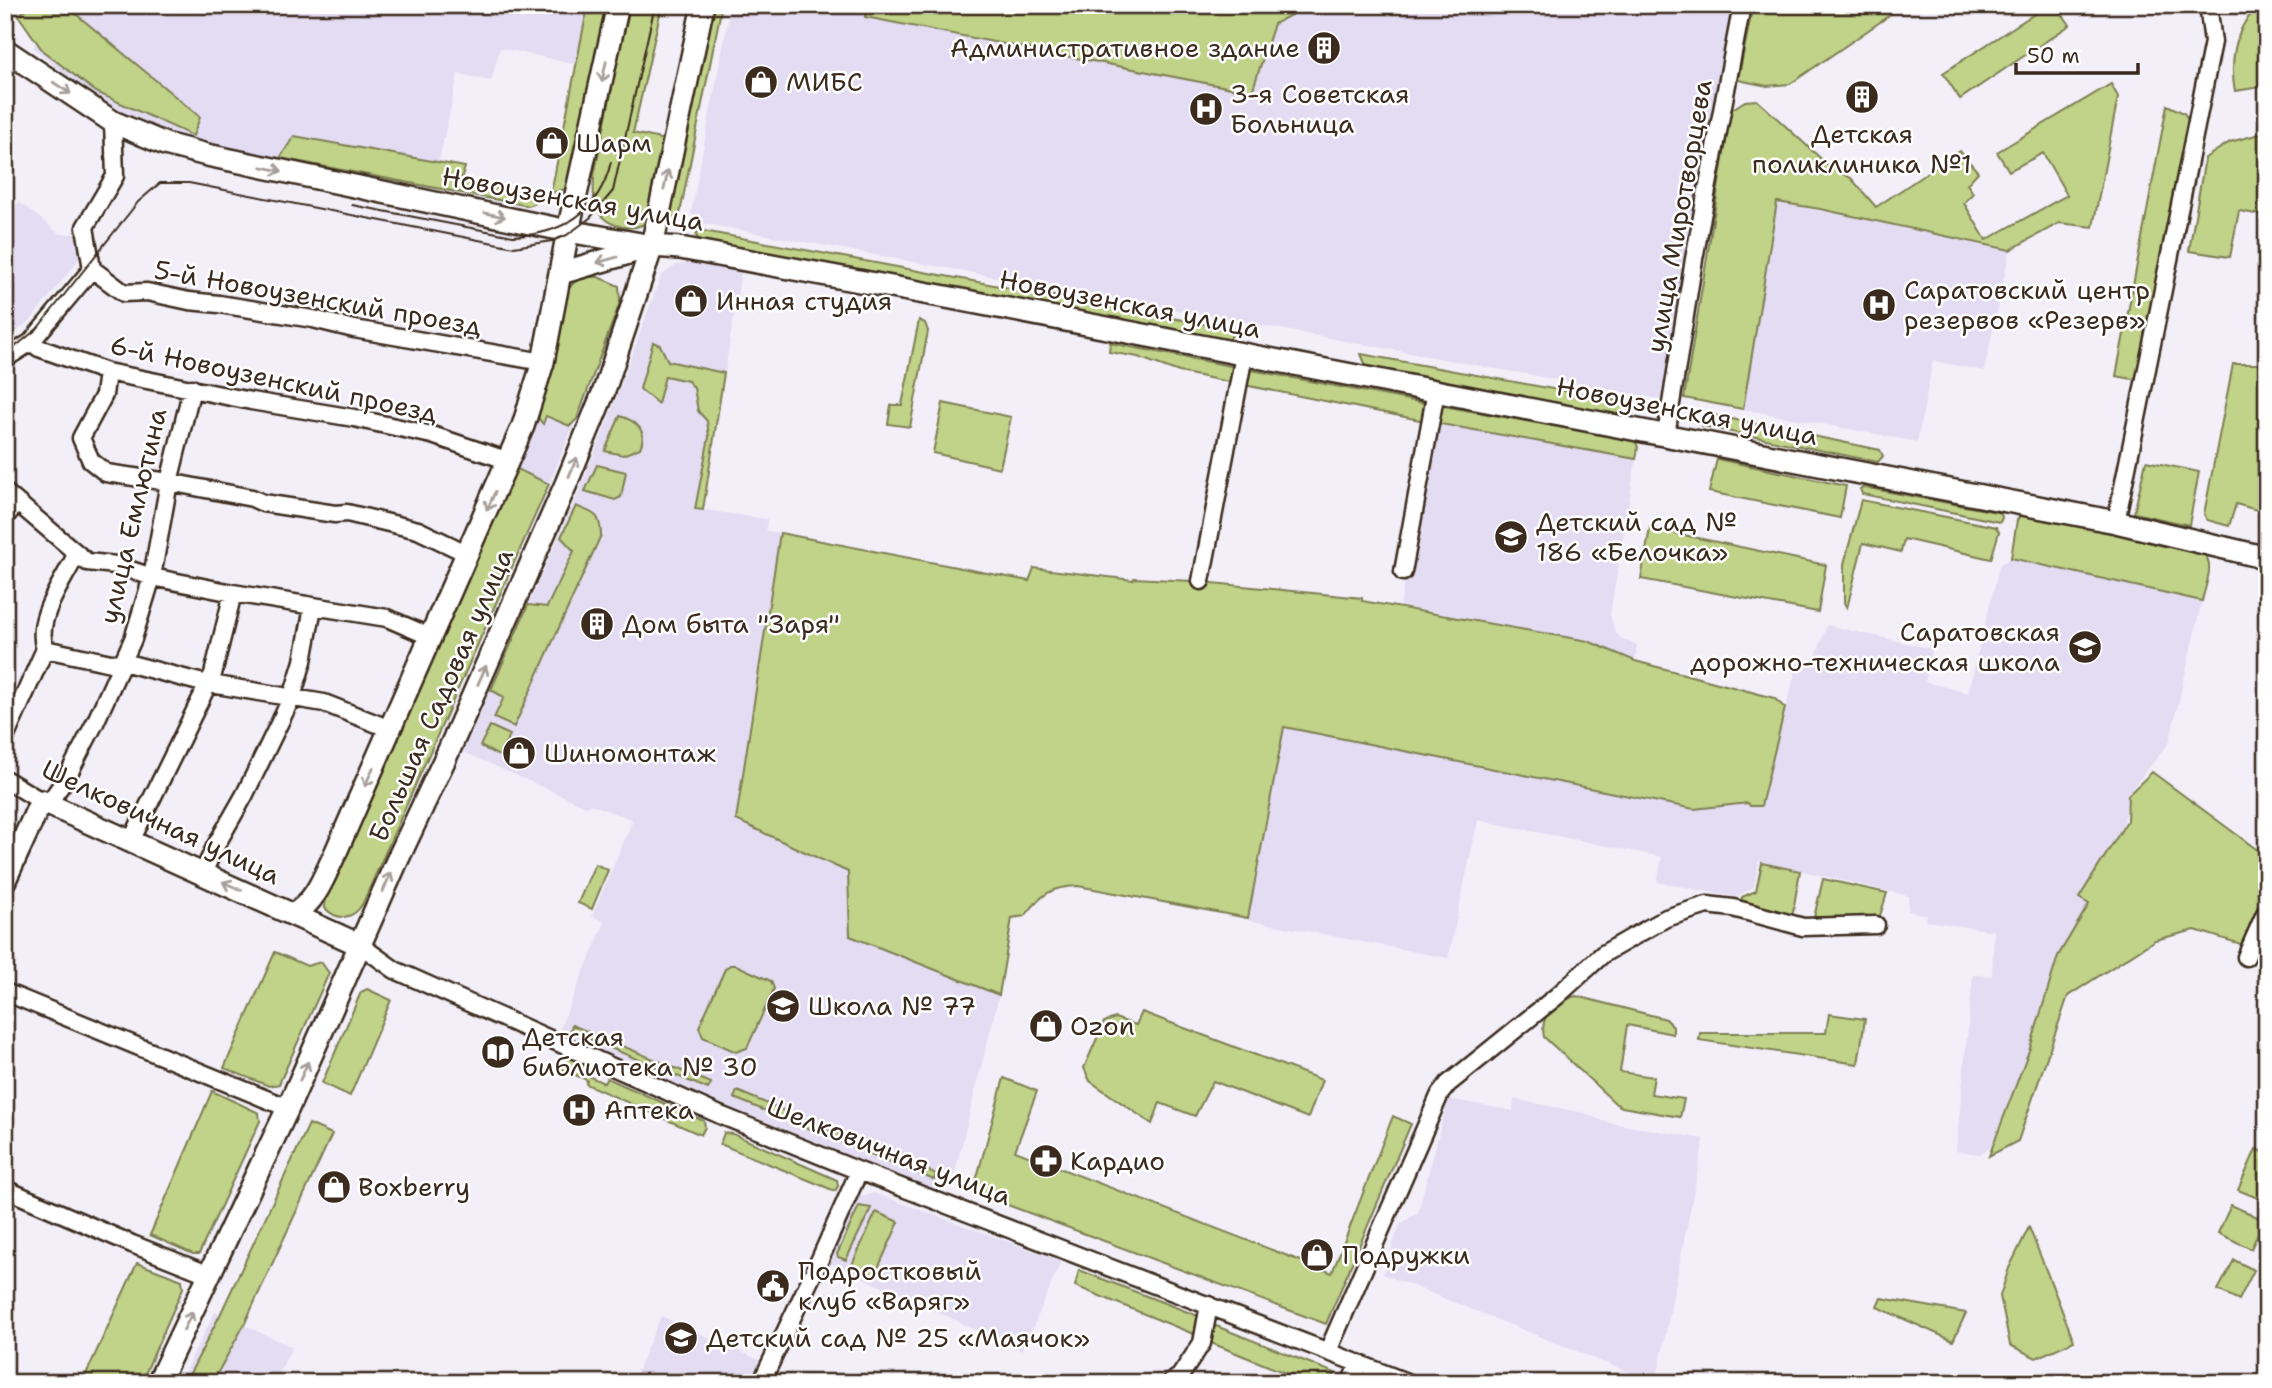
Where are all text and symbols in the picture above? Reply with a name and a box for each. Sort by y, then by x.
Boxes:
building icon: Административное здание [1305,29,1343,67]
place label: Административное здание [950,30,1300,65]
scale bar [2016,32,2139,76]
text: 50 m [2027,42,2080,70]
one-way arrow [596,60,610,83]
shop icon: МИБС [742,63,780,101]
place label: МИБС [786,64,863,99]
place label: 3-я Советская Больница [1230,76,1410,141]
street label: улица Миротворцева [1637,77,1720,355]
building icon: Детская поликлиника №1 [1843,78,1881,116]
one-way arrow [52,81,71,95]
hospital icon: 3-я Советская Больница [1187,90,1225,128]
place label: Детская поликлиника №1 [1752,116,1972,181]
shop icon: Шарм [533,124,571,162]
place label: Шарм [576,125,652,160]
street label: Новоузенская улица [439,158,707,239]
one-way arrow [260,162,283,176]
one-way arrow [660,169,674,192]
one-way arrow [483,209,506,223]
street label: 5-й Новоузенский проезд [152,251,485,344]
one-way arrow [596,254,618,267]
street label: Новоузенская улица [996,261,1264,346]
place label: Саратовский центр резервов «Резерв» [1904,272,2150,337]
shop icon: Инная студия [672,282,710,320]
place label: Инная студия [716,283,892,318]
hospital icon: Саратовский центр резервов «Резерв» [1860,286,1898,324]
street label: 6-й Новоузенский проезд [107,327,442,430]
street label: Новоузенская улица [1553,368,1821,453]
street label: улица Емлютина [91,405,174,627]
one-way arrow [568,457,581,478]
one-way arrow [484,490,497,512]
place label: Детский сад № 186 «Белочка» [1536,504,1737,569]
school or university icon: Детский сад № 186 «Белочка» [1492,518,1530,556]
street label: Большая Садовая улица [360,543,521,847]
building icon: Дом быта "Заря" [578,605,616,643]
place label: Дом быта "Заря" [622,606,840,641]
place label: Саратовская дорожно-техническая школа [1690,614,2060,679]
school or university icon: Саратовская дорожно-техническая школа [2066,628,2104,666]
one-way arrow [476,665,489,687]
shop icon: Шиномонтаж [500,734,538,772]
place label: Шиномонтаж [544,735,716,770]
street label: Шелковичная улица [36,751,286,892]
one-way arrow [362,765,375,787]
one-way arrow [382,872,395,894]
one-way arrow [222,879,243,892]
school or university icon: Школа № 77 [764,987,802,1025]
place label: Школа № 77 [808,988,976,1023]
shop icon: Ozon [1027,1007,1065,1045]
place label: Ozon [1070,1008,1135,1043]
place label: Детская библиотека № 30 [522,1019,758,1084]
library icon: Детская библиотека № 30 [479,1033,517,1071]
one-way arrow [298,1060,311,1082]
street label: Шелковичная улица [762,1088,1017,1213]
hospital icon: Аптека [560,1091,598,1129]
place label: Аптека [604,1092,694,1127]
pharmacy icon: Кардио [1027,1142,1065,1180]
place label: Кардио [1070,1143,1165,1178]
shop icon: Boxberry [315,1168,353,1206]
place label: Boxberry [358,1169,470,1204]
shop icon: Подружки [1298,1236,1336,1274]
place label: Подружки [1342,1237,1470,1272]
place label: Подростковый клуб «Варяг» [798,1253,981,1318]
public building icon: Подростковый клуб «Варяг» [754,1267,792,1305]
one-way arrow [181,1311,195,1332]
school or university icon: Детский сад № 25 «Маячок» [662,1319,700,1357]
place label: Детский сад № 25 «Маячок» [706,1320,1090,1355]

